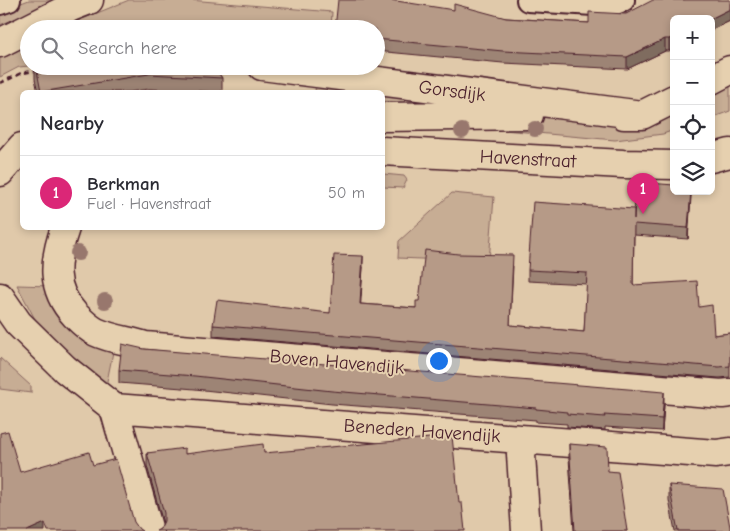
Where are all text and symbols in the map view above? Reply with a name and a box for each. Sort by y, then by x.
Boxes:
map controls [670,15,715,195]
button: + [670,15,715,60]
search box [20,20,385,75]
icon: search [38,34,66,62]
text: Search here [78,37,177,59]
button: − [670,60,715,105]
street label: Gorsdijk [417,76,487,106]
button: locate [670,105,715,150]
text: Nearby [40,111,104,135]
street label: Havenstraat [479,145,577,173]
button: layers [670,150,715,195]
text: Berkman [87,173,160,195]
pin: 1 [627,173,659,214]
text: 1 [53,184,59,202]
text: 50 m [328,184,365,202]
text: Fuel · Havenstraat [87,195,211,213]
street label: Boven Havendijk [269,345,406,379]
your location [426,348,452,374]
street label: Beneden Havendijk [343,415,502,448]

